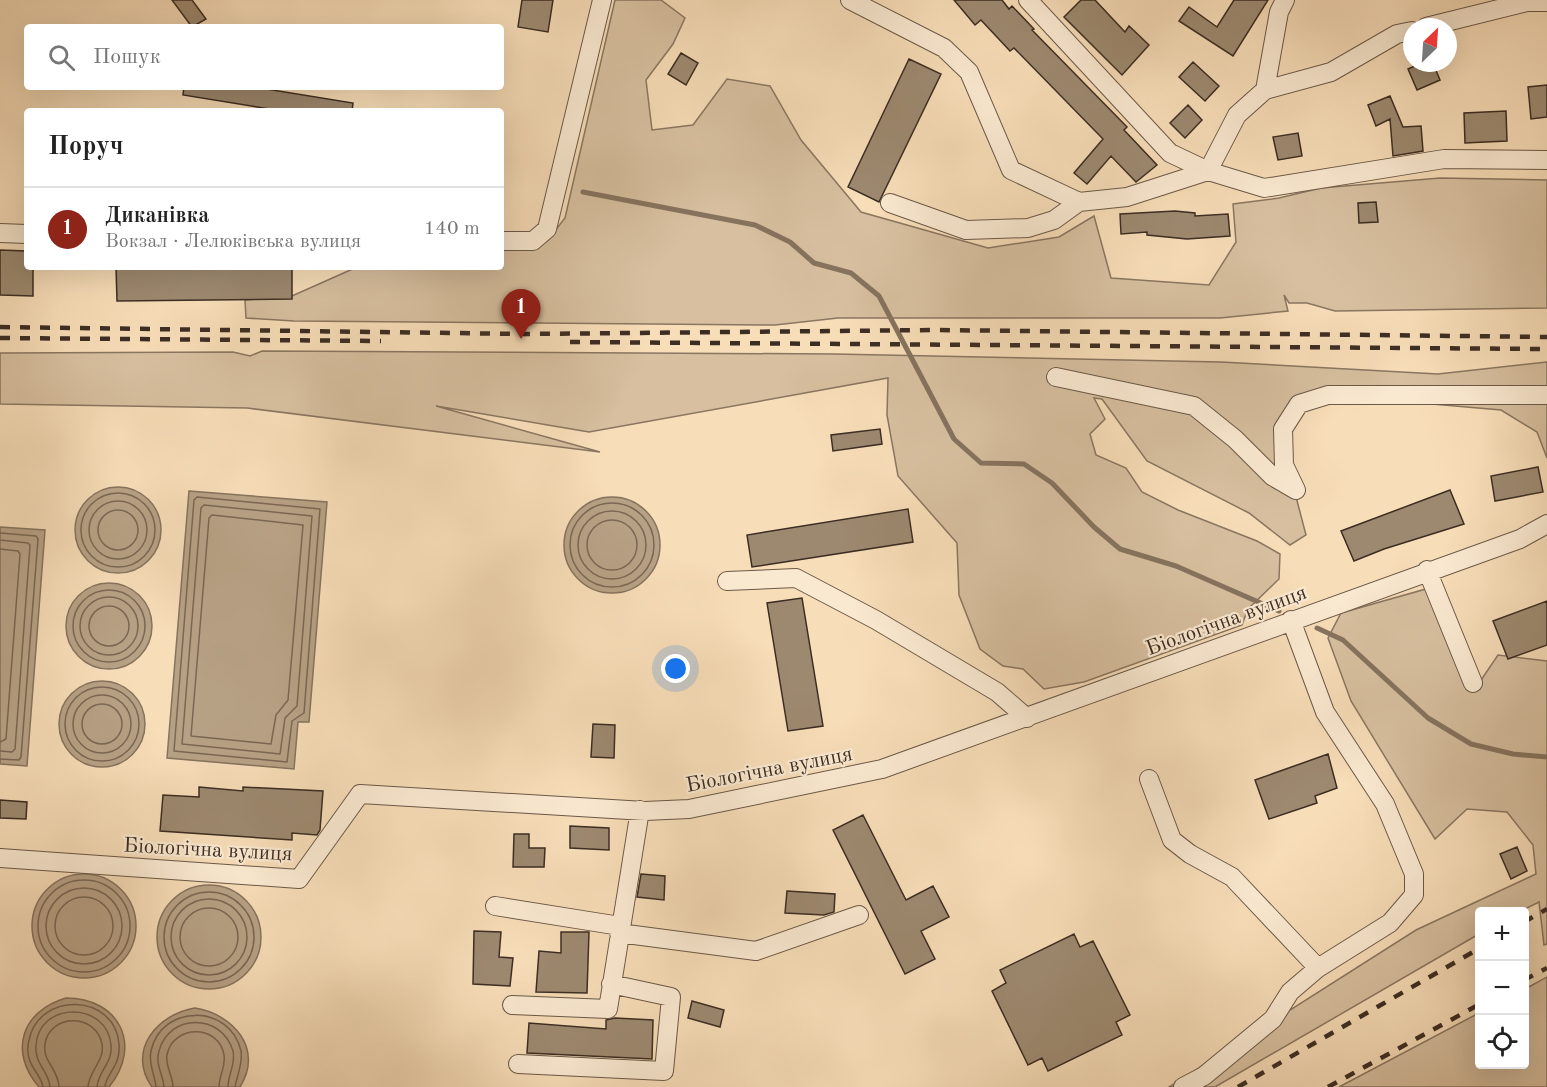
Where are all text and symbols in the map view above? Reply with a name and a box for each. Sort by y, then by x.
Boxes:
north arrow [1403,18,1457,72]
search box [24,24,504,90]
icon: search [45,41,78,74]
text: Пошук [93,46,161,68]
text: Поруч [48,134,124,160]
text: Диканівка [105,205,209,227]
text: 1 [62,219,73,239]
text: 140 m [424,219,480,239]
text: Вокзал · Лелюківська вулиця [105,232,361,252]
pin: 1 [502,290,540,339]
street label: Біологічна вулиця [1143,583,1310,660]
your location [661,654,690,683]
street label: Біологічна вулиця [684,744,855,797]
street label: Біологічна вулиця [123,836,293,865]
map controls [1475,907,1529,1069]
button: + [1475,907,1529,961]
button: − [1475,961,1529,1015]
button: locate [1475,1015,1529,1069]

